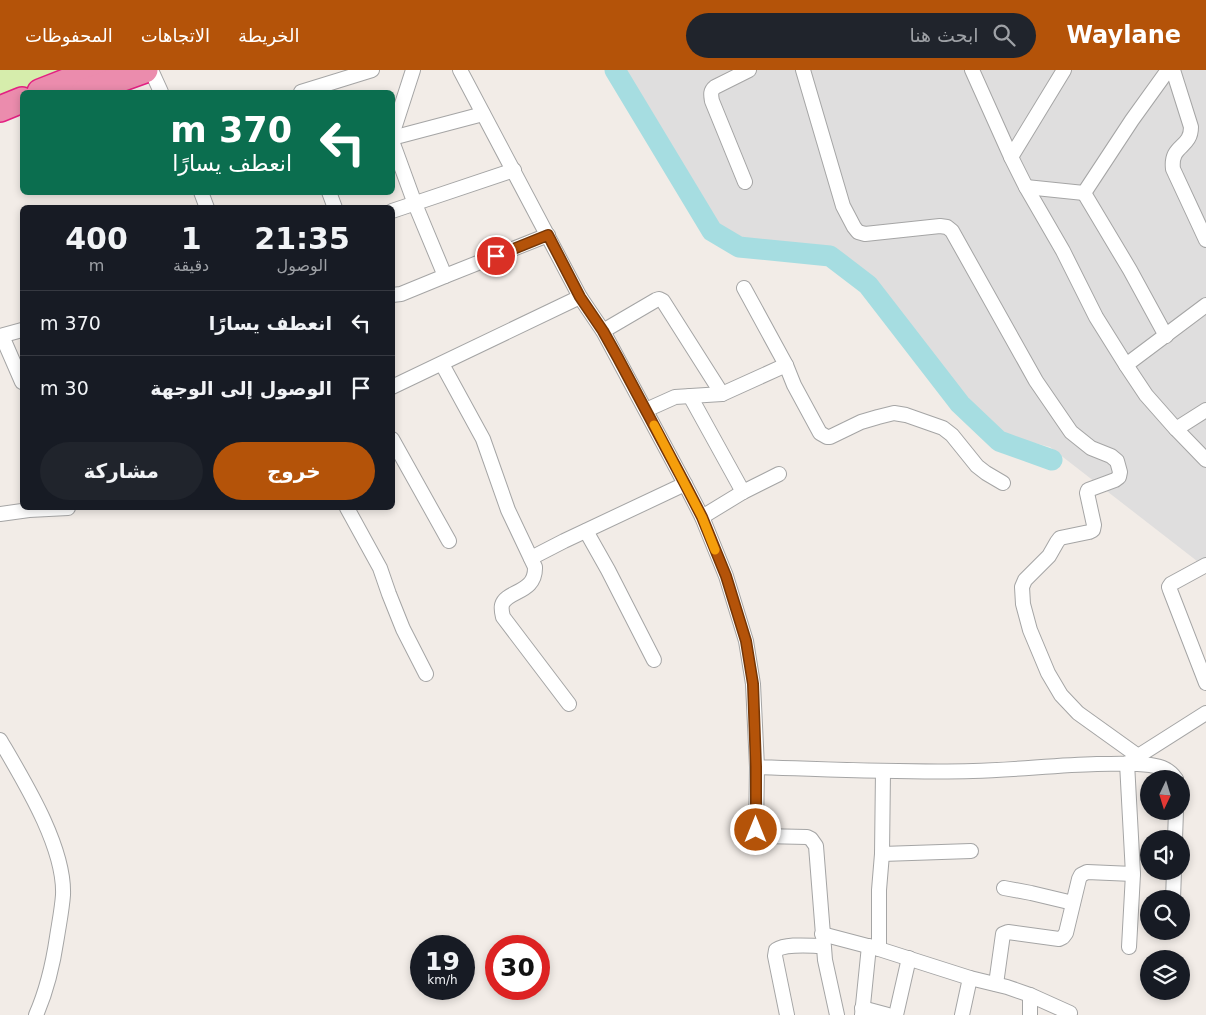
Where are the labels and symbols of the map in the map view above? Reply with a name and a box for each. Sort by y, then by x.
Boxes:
pin [475,235,517,277]
north arrow [1140,770,1190,820]
position arrow [729,803,781,855]
speed limit sign: 30 [485,935,550,1000]

